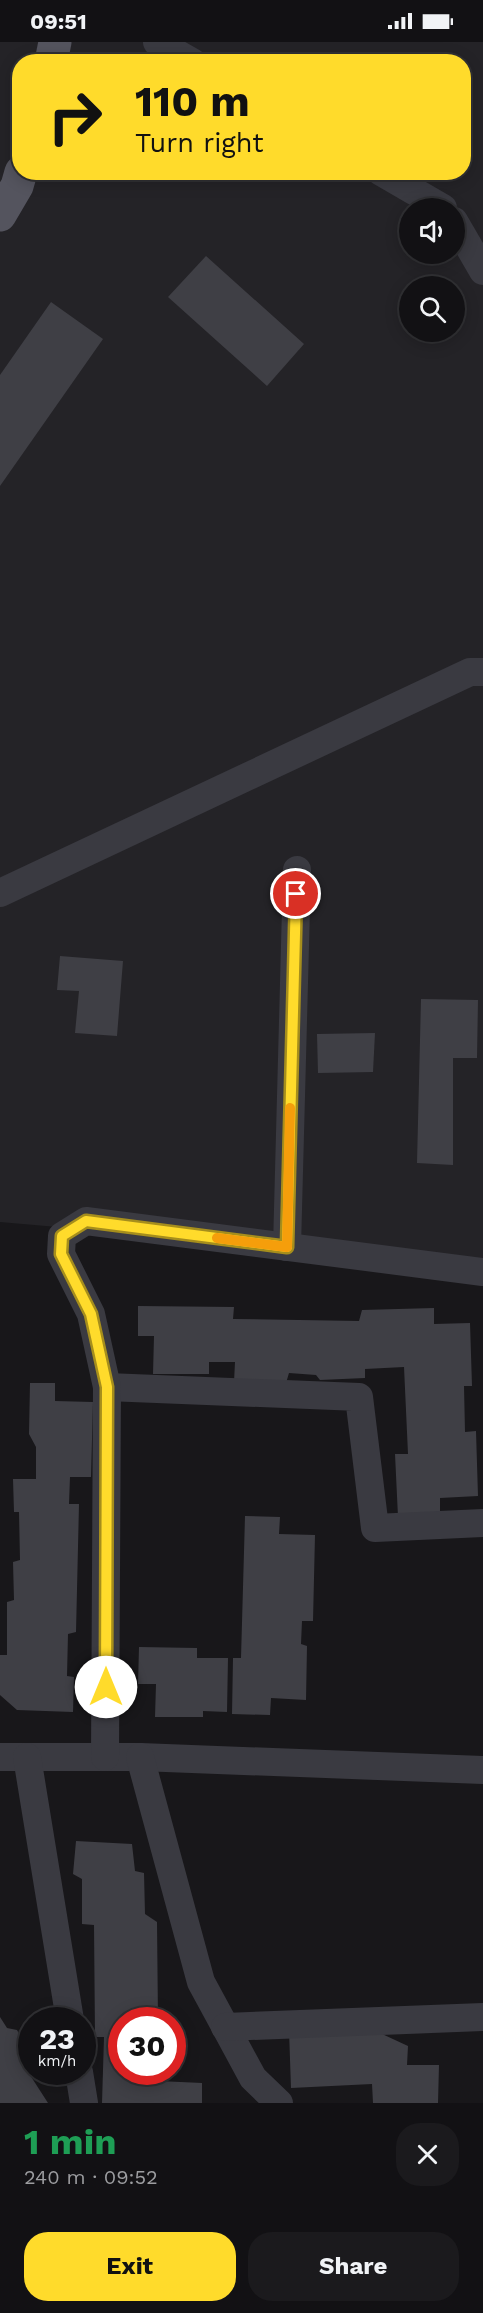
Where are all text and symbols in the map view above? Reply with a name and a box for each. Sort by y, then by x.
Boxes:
text: 09:51 [30,9,87,34]
text: 110 m [135,77,250,126]
icon: right [36,78,114,156]
text: Turn right [135,127,264,159]
map controls [399,198,465,342]
button: sound [399,198,465,264]
button: search [399,276,465,342]
pin [270,868,321,919]
icon: arrive [279,877,312,910]
position arrow [74,1655,138,1719]
speed limit sign: 30 [108,2007,186,2085]
text: 23 [39,2021,75,2056]
text: km/h [38,2052,76,2070]
text: 1 min [24,2121,116,2163]
button: close [396,2123,459,2186]
text: 240 m · 09:52 [24,2165,158,2189]
button: Exit [24,2232,236,2301]
button: Share [248,2232,459,2301]

